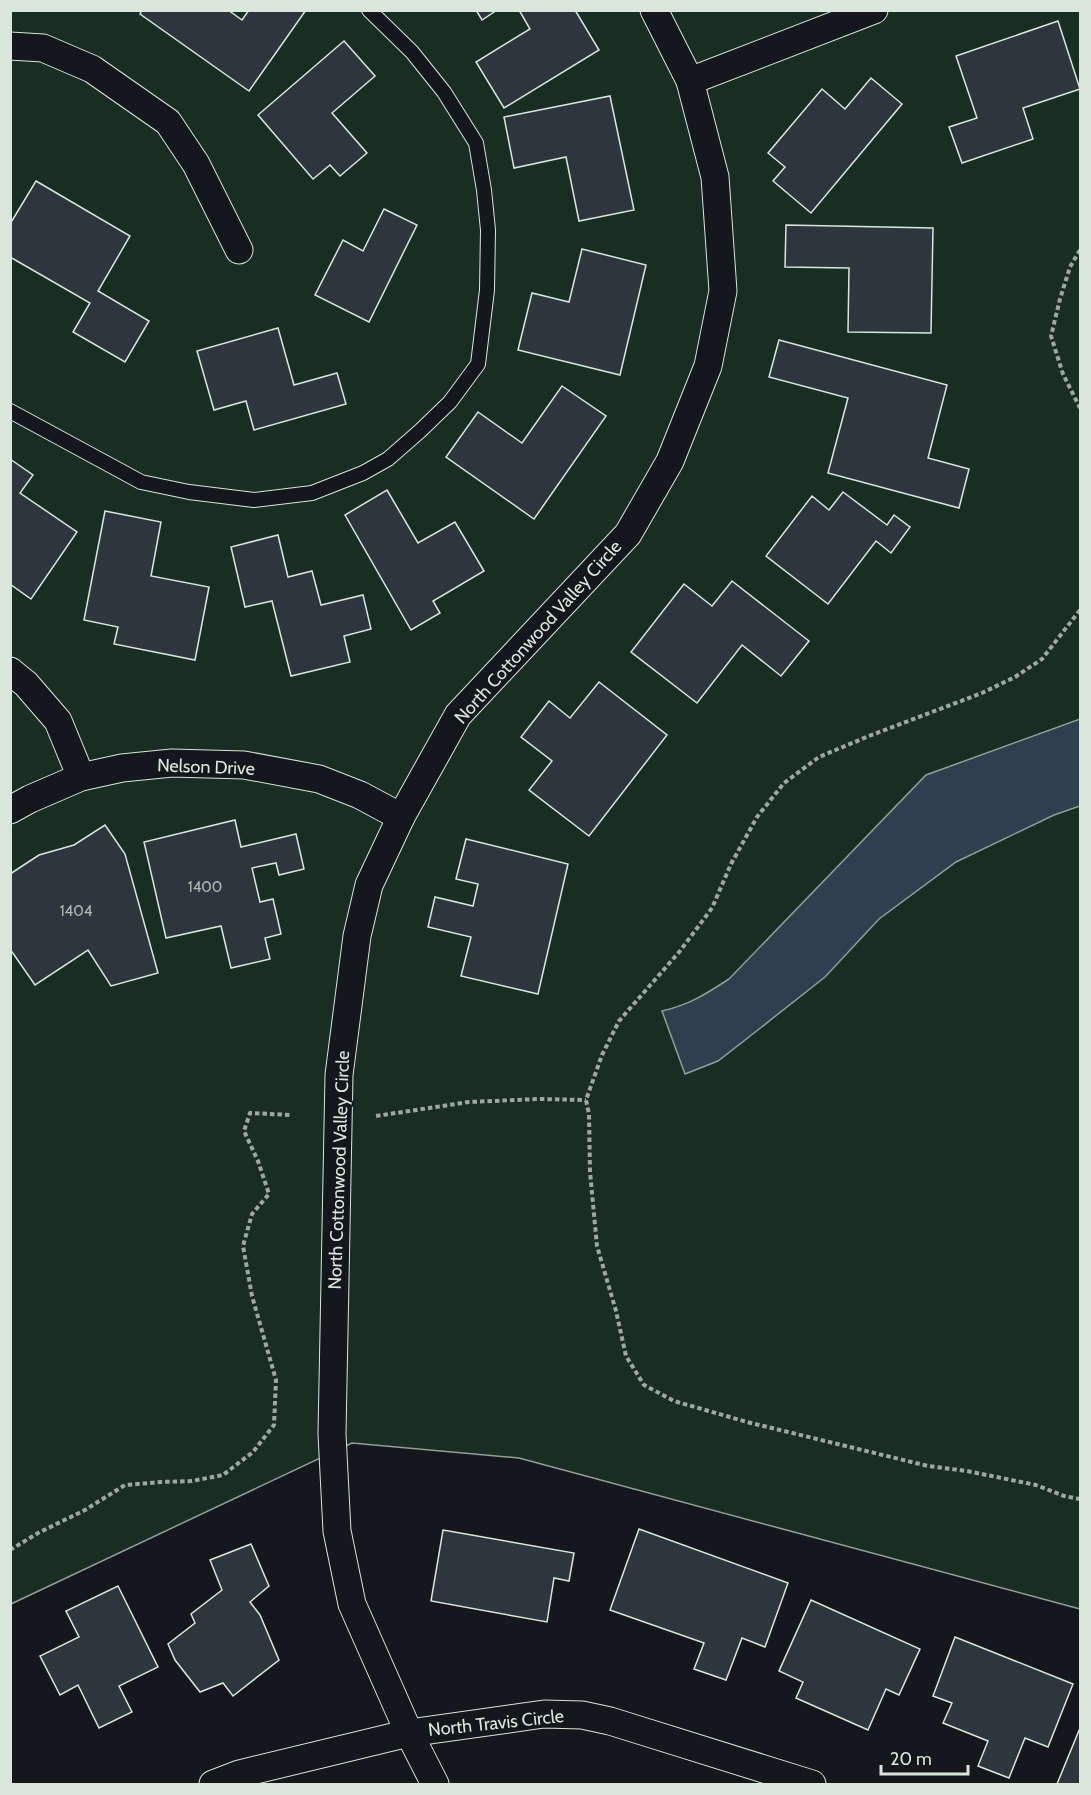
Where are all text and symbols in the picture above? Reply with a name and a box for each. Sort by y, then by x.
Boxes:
street label: North Cottonwood Valley Circle [450,536,626,728]
street label: Nelson Drive [157,754,255,780]
house number: 1400 [188,878,222,896]
house number: 1404 [60,902,93,920]
street label: North Cottonwood Valley Circle [324,1050,354,1290]
street label: North Travis Circle [427,1705,565,1741]
scale bar [881,1738,968,1776]
text: 20 m [890,1748,932,1770]

